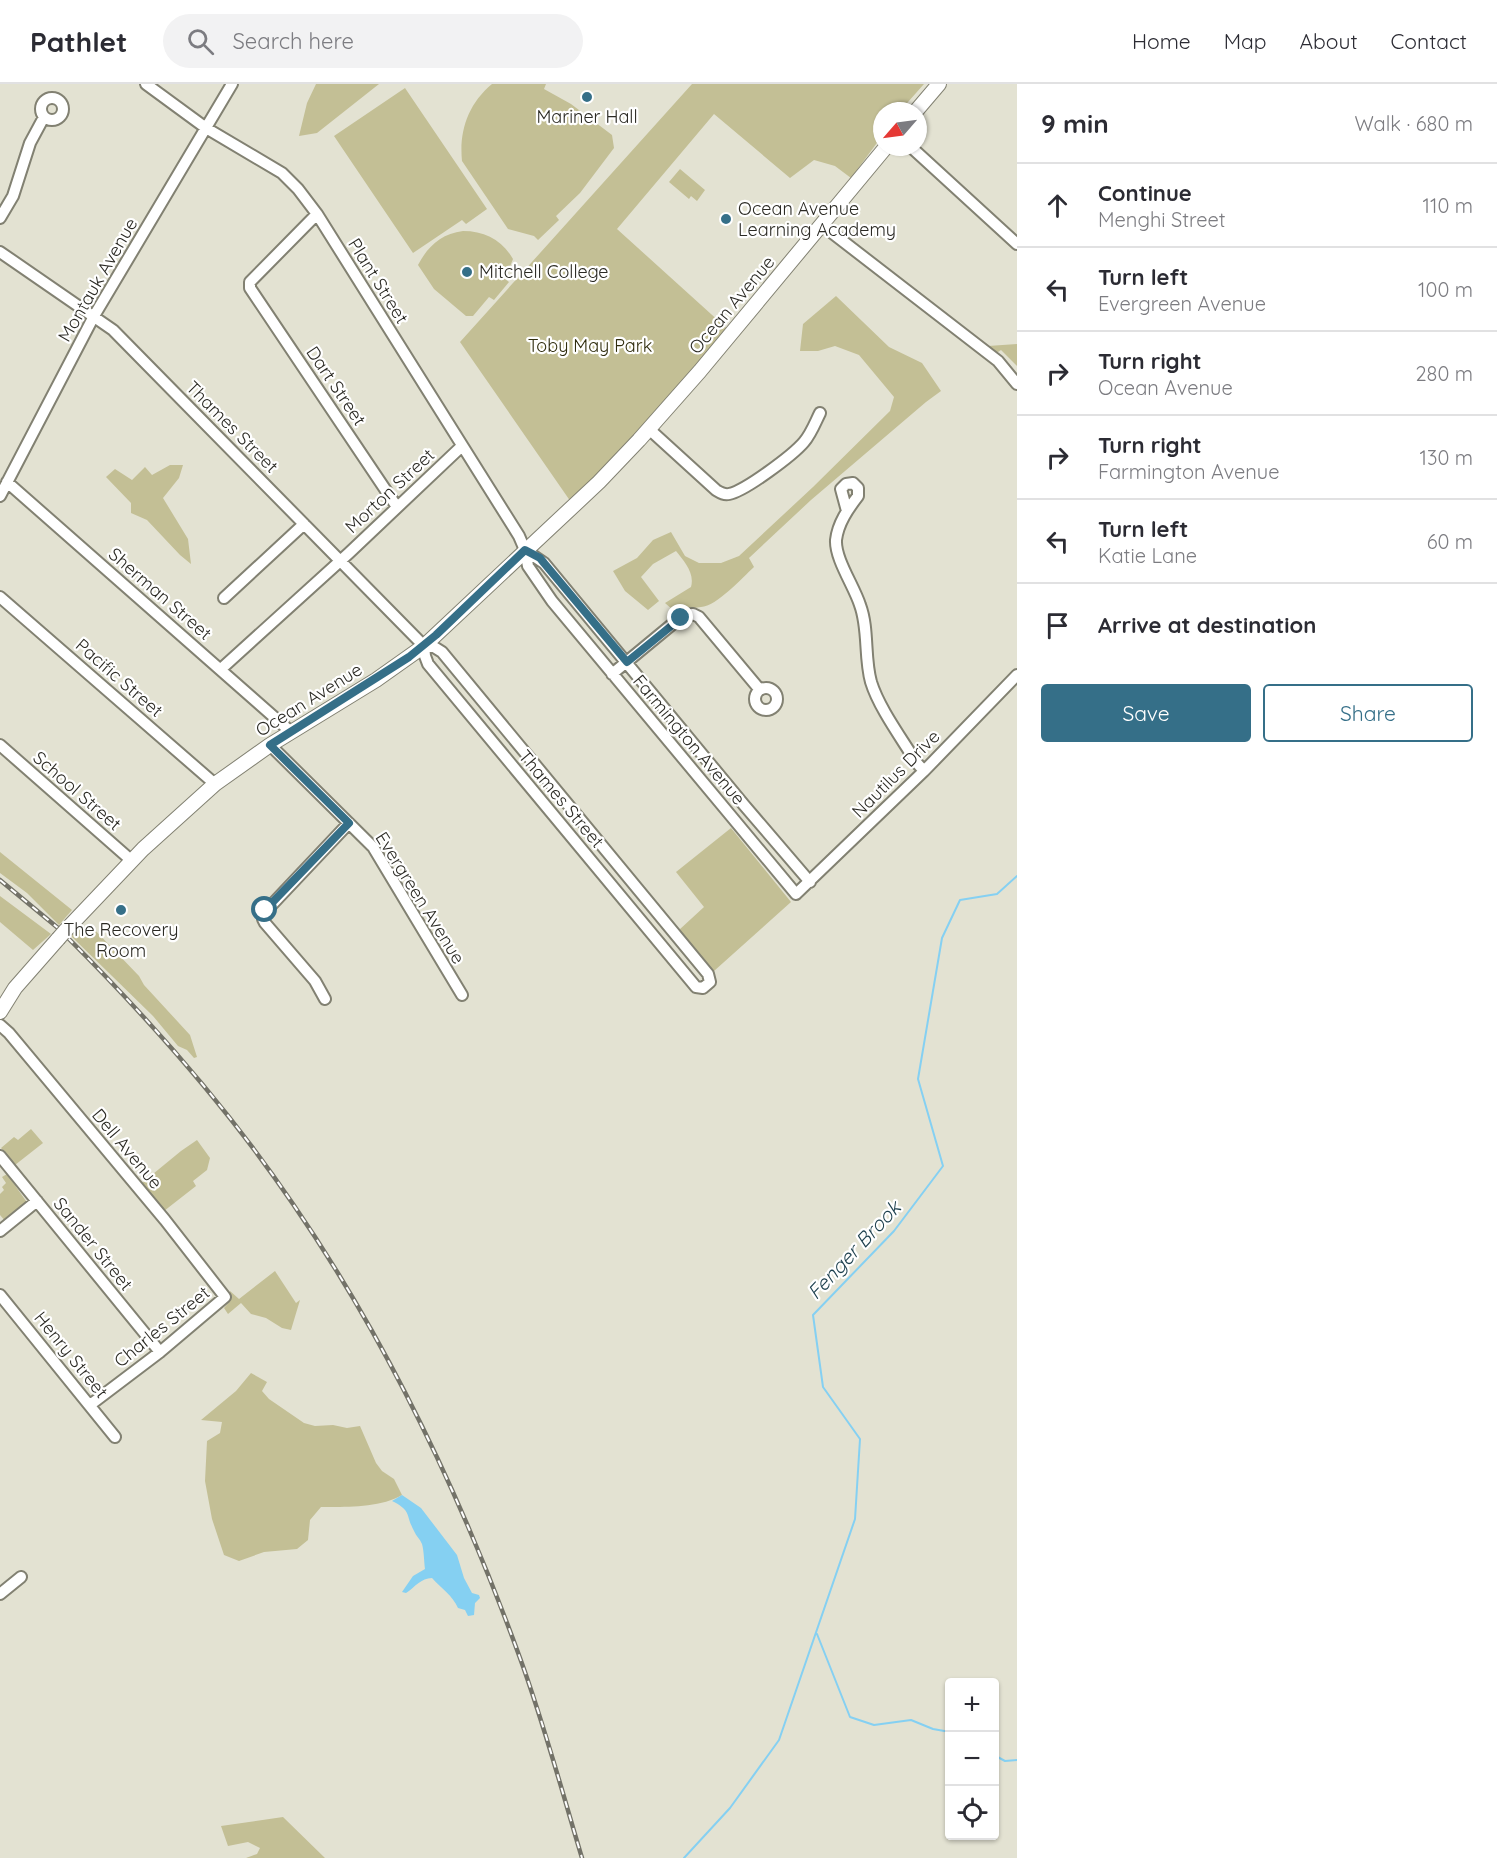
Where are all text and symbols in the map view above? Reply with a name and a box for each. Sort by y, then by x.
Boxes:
search box [163,14,583,68]
text: Pathlet [30,24,127,59]
icon: search [184,25,217,58]
text: Search here [232,27,354,55]
text: Home [1132,28,1191,54]
text: Map [1224,28,1267,54]
text: About [1300,28,1358,54]
text: Contact [1391,28,1467,54]
marker: Mariner Hall [580,90,594,104]
north arrow [873,102,927,156]
place label: Mariner Hall [536,105,638,128]
text: 9 min [1041,107,1109,140]
text: Walk · 680 m [1354,111,1473,136]
text: Continue [1098,179,1192,207]
icon: ahead [1041,189,1074,222]
text: 110 m [1423,193,1473,218]
place label: Ocean Avenue Learning Academy [738,197,896,241]
text: Menghi Street [1098,207,1226,232]
marker: Ocean Avenue Learning Academy [719,212,733,226]
street label: Montauk Avenue [53,214,142,346]
street label: Plant Street [343,234,414,328]
street label: Ocean Avenue [684,251,779,359]
place label: Mitchell College [479,260,609,283]
text: Turn left [1098,263,1188,291]
marker: Mitchell College [460,265,474,279]
icon: left [1041,273,1074,306]
text: 100 m [1418,277,1473,302]
text: Evergreen Avenue [1098,291,1266,316]
park label: Toby May Park [528,334,652,357]
street label: Dart Street [301,342,371,430]
text: Turn right [1098,347,1202,375]
icon: right [1041,357,1074,390]
text: 280 m [1416,361,1473,386]
text: Ocean Avenue [1098,375,1233,400]
street label: Thames Street [181,376,283,478]
text: Turn right [1098,431,1202,459]
icon: right [1041,441,1074,474]
street label: Morton Street [340,443,439,538]
text: 130 m [1420,445,1473,470]
text: Farmington Avenue [1098,459,1279,484]
text: Turn left [1098,515,1188,543]
icon: left [1041,525,1074,558]
text: 60 m [1427,529,1473,554]
street label: Sherman Street [104,543,217,645]
text: Katie Lane [1098,543,1197,568]
route end [667,604,693,630]
icon: arrive [1041,609,1074,642]
text: Arrive at destination [1098,611,1316,639]
street label: Pacific Street [71,633,168,722]
street label: Ocean Avenue [251,658,366,741]
street label: Farmington Avenue [628,670,751,810]
button: Save [1041,684,1251,742]
button: Share [1263,684,1473,742]
street label: Nautilus Drive [847,725,944,822]
street label: Thames Street [514,745,609,852]
street label: School Street [28,746,126,835]
street label: Evergreen Avenue [371,828,470,968]
route start [251,896,277,922]
marker: The Recovery Room [114,903,128,917]
place label: The Recovery Room [63,918,179,962]
street label: Dell Avenue [87,1104,168,1194]
street label: Sander Street [49,1192,138,1295]
water label: Fenger Brook [802,1194,907,1304]
street label: Charles Street [109,1281,214,1372]
street label: Henry Street [29,1307,113,1403]
map controls [945,1678,999,1840]
button: + [945,1678,999,1732]
button: − [945,1732,999,1786]
button: locate [945,1786,999,1840]

